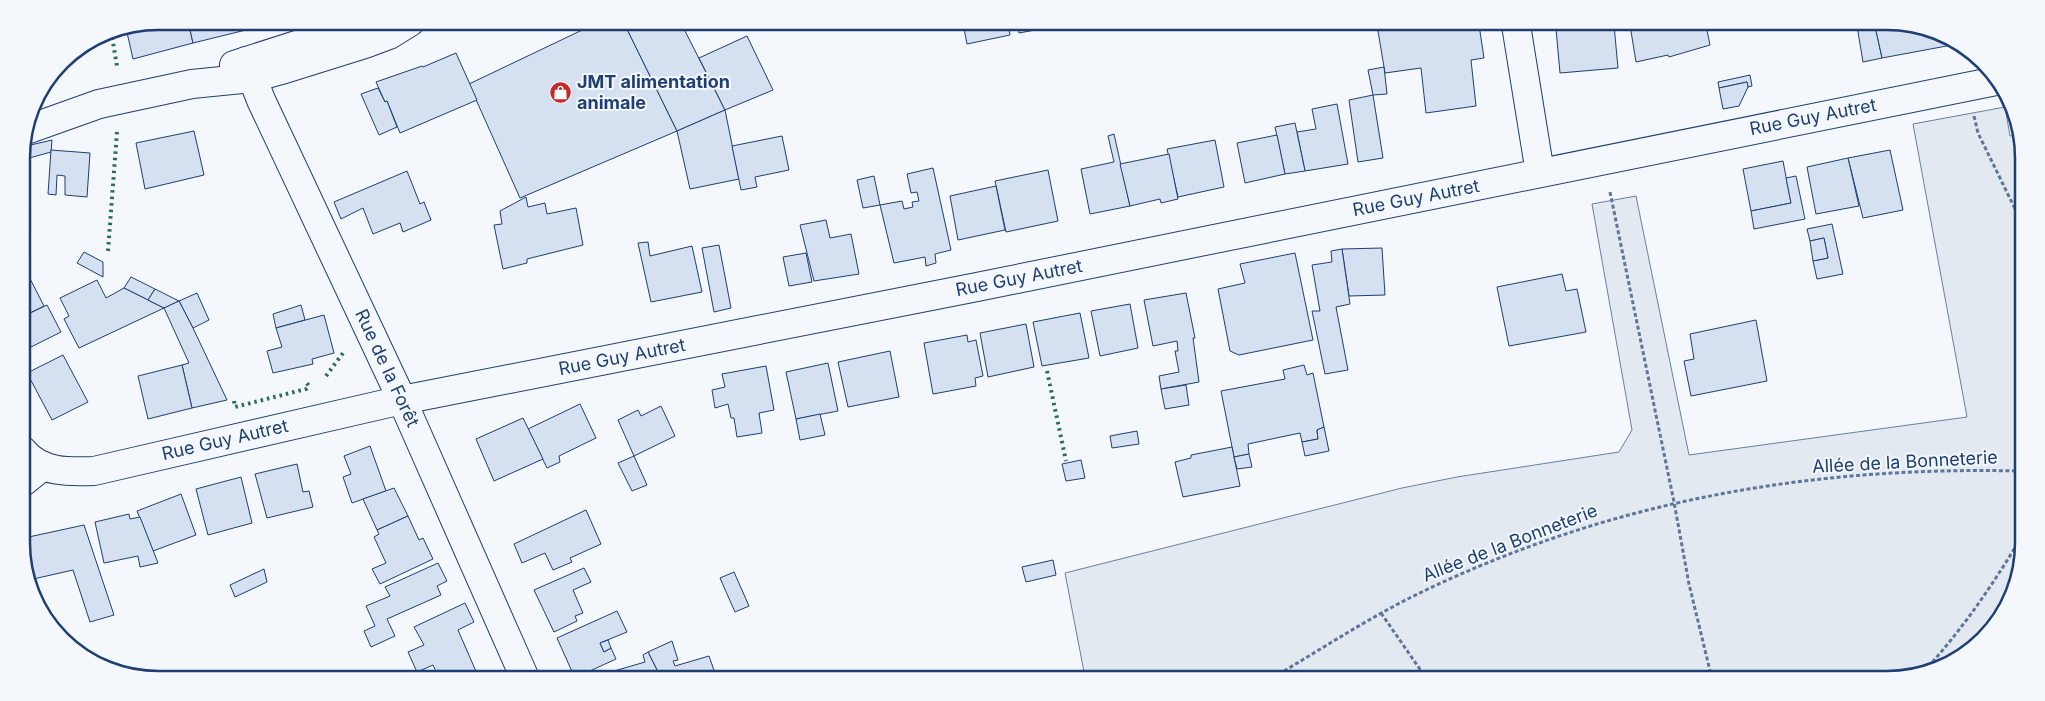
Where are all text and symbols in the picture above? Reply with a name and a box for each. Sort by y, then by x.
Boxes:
place label: JMT alimentation animale [577,71,730,113]
shop icon: JMT alimentation animale [549,80,573,104]
street label: Rue Guy Autret [1748,94,1878,139]
street label: Rue Guy Autret [1351,175,1481,220]
street label: Rue Guy Autret [954,255,1084,300]
street label: Rue de la Forêt [351,306,424,430]
street label: Rue Guy Autret [557,334,687,379]
street label: Rue Guy Autret [160,415,290,464]
street label: Allée de la Bonneterie [1812,446,1998,477]
street label: Allée de la Bonneterie [1419,499,1600,586]

